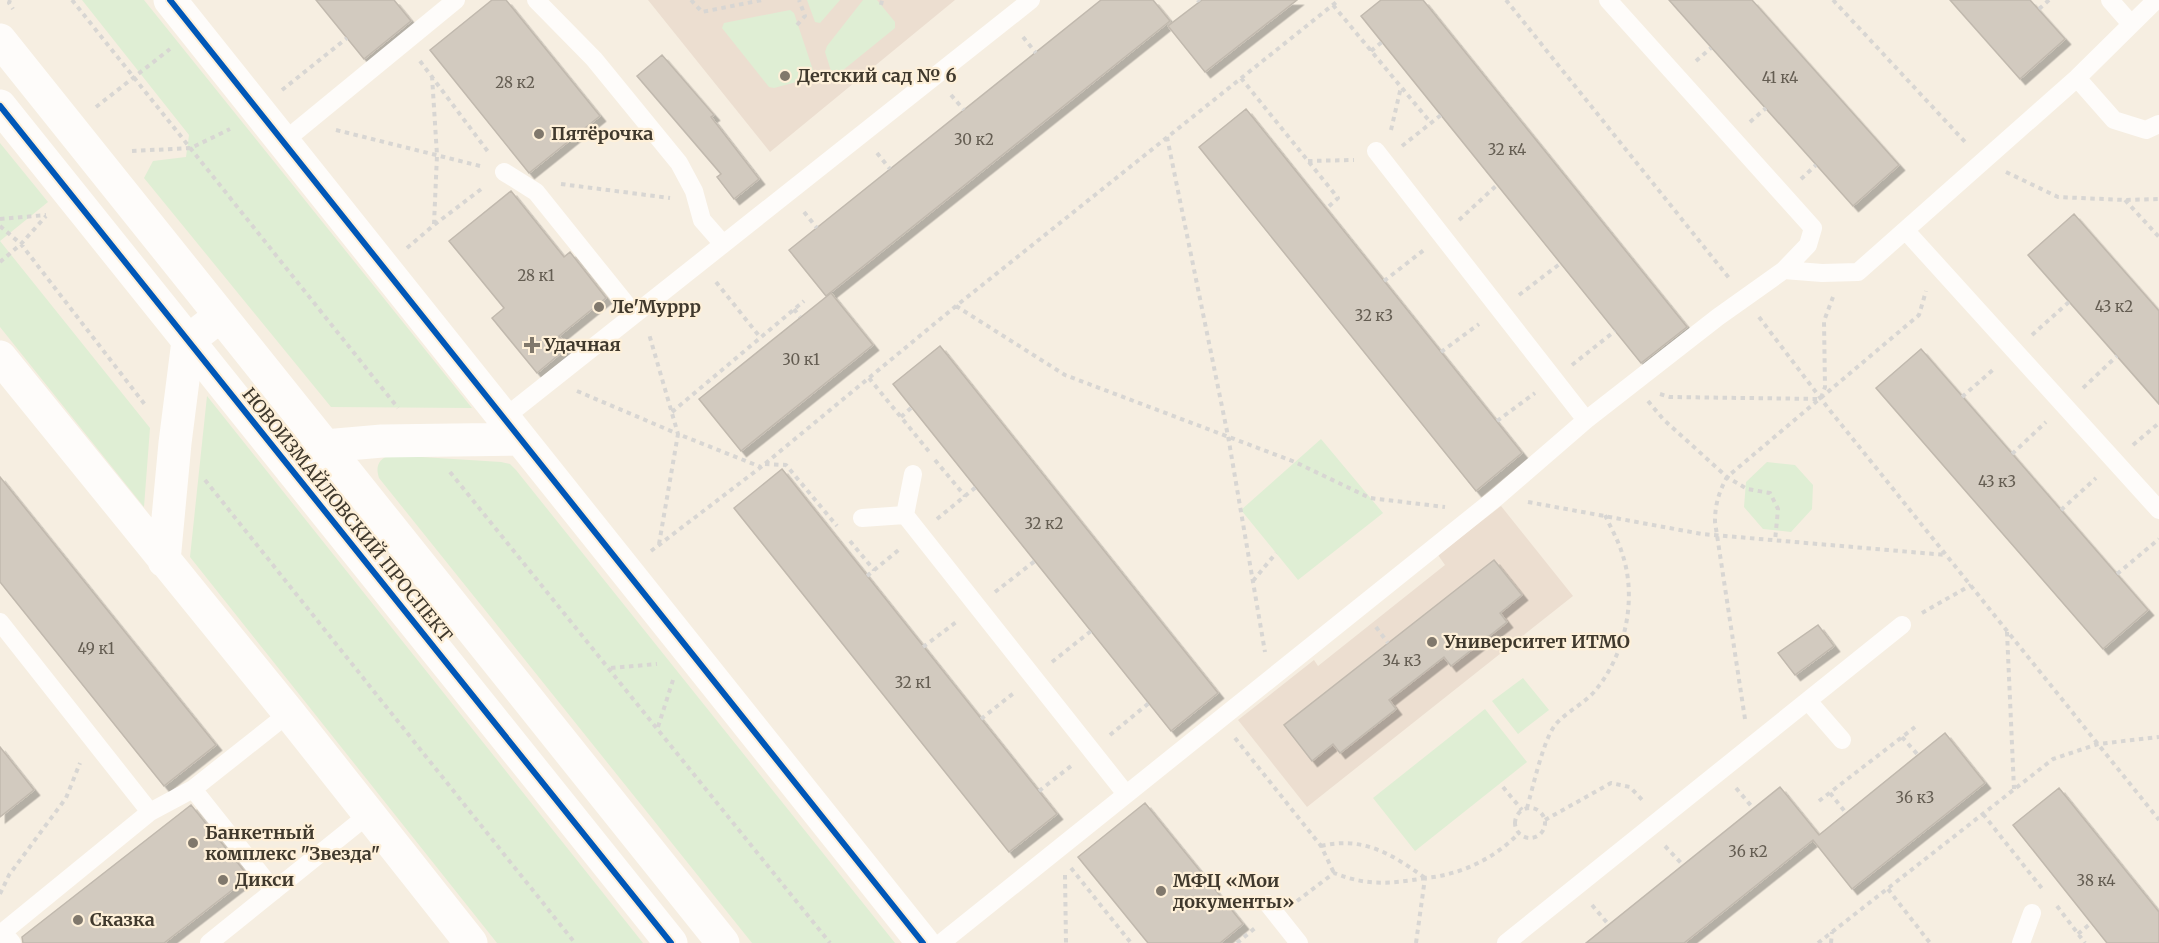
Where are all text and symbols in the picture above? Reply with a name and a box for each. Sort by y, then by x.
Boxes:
place label: Детский сад № 6 [797,64,956,87]
house number: 41 к4 [1762,68,1798,87]
marker: Детский сад № 6 [778,69,792,83]
house number: 28 к2 [495,73,535,92]
place label: Пятёрочка [551,122,653,145]
marker: Пятёрочка [532,127,546,141]
house number: 30 к2 [954,130,994,149]
house number: 32 к4 [1488,140,1526,159]
house number: 28 к1 [517,266,555,285]
place label: Ле'Муррр [611,295,701,318]
house number: 43 к2 [2095,297,2133,316]
marker: Ле'Муррр [592,300,606,314]
house number: 32 к3 [1355,306,1393,325]
place label: Удачная [543,333,621,356]
marker: Удачная [525,338,539,352]
house number: 30 к1 [782,350,820,369]
street label: НОВОИЗМАЙЛОВСКИЙ ПРОСПЕКТ [238,383,458,647]
house number: 43 к3 [1978,472,2016,491]
house number: 32 к2 [1024,514,1064,533]
place label: Университет ИТМО [1443,630,1630,653]
marker: Университет ИТМО [1425,635,1439,649]
house number: 49 к1 [78,639,115,658]
house number: 34 к3 [1382,651,1422,670]
house number: 32 к1 [895,673,932,692]
house number: 36 к3 [1896,788,1934,807]
place label: Банкетный комплекс "Звезда" [205,821,380,865]
marker: Банкетный комплекс "Звезда" [186,836,200,850]
house number: 36 к2 [1728,842,1768,861]
place label: Дикси [235,868,294,891]
place label: МФЦ «Мои документы» [1172,869,1294,913]
house number: 38 к4 [2076,871,2116,890]
marker: Дикси [216,873,230,887]
marker: МФЦ «Мои документы» [1154,884,1168,898]
place label: Сказка [90,908,155,931]
marker: Сказка [71,913,85,927]

